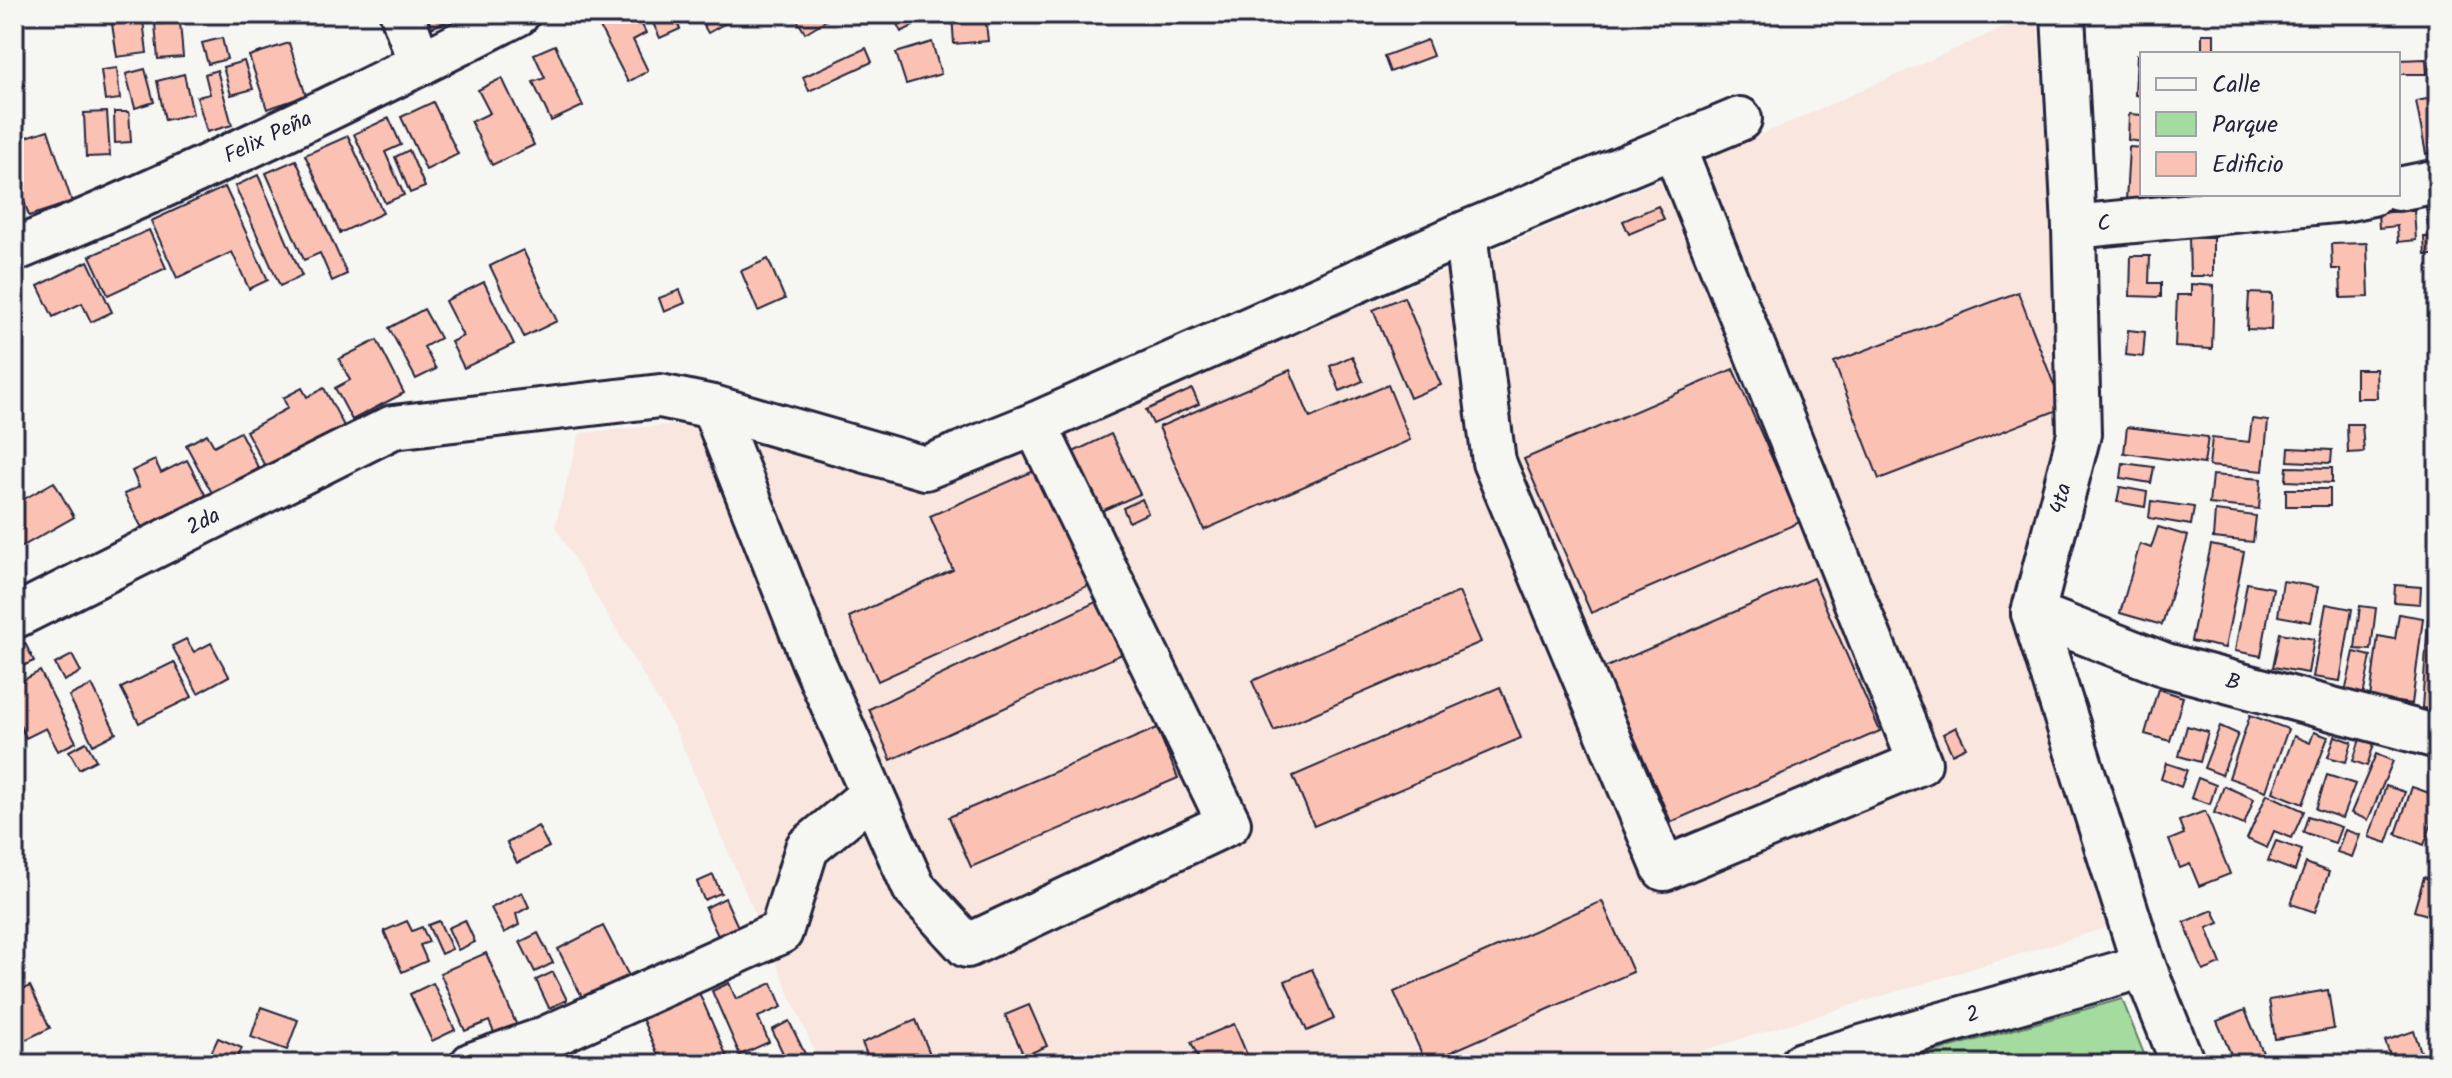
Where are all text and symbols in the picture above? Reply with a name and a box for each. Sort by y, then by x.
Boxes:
legend [2140,52,2400,196]
text: Calle [2212,66,2260,105]
street label: Felix Peña [218,102,318,174]
text: Parque [2212,106,2278,145]
text: Edificio [2212,146,2284,185]
street label: C [2096,206,2112,242]
street label: 4ta [2041,480,2083,518]
street label: 2da [180,499,227,545]
street label: B [2222,664,2244,701]
street label: 2 [1962,996,1984,1034]

